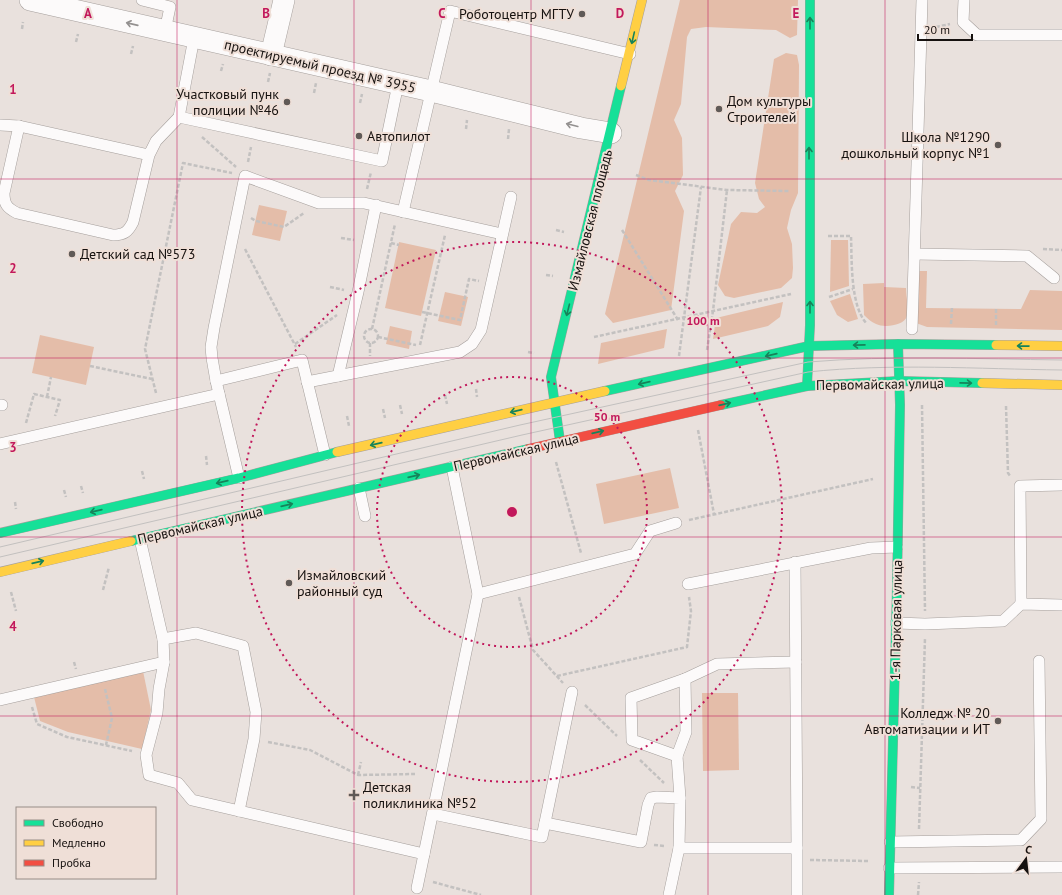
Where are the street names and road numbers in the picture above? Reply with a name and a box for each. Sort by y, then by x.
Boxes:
street label: проектируемый проезд № 3955 [223,35,417,97]
street label: Измайловская площадь [564,147,616,292]
street label: Первомайская улица [816,374,944,394]
street label: Первомайская улица [452,429,580,475]
street label: Первомайская улица [136,502,264,548]
street label: 1-я Парковая улица [886,559,906,681]

